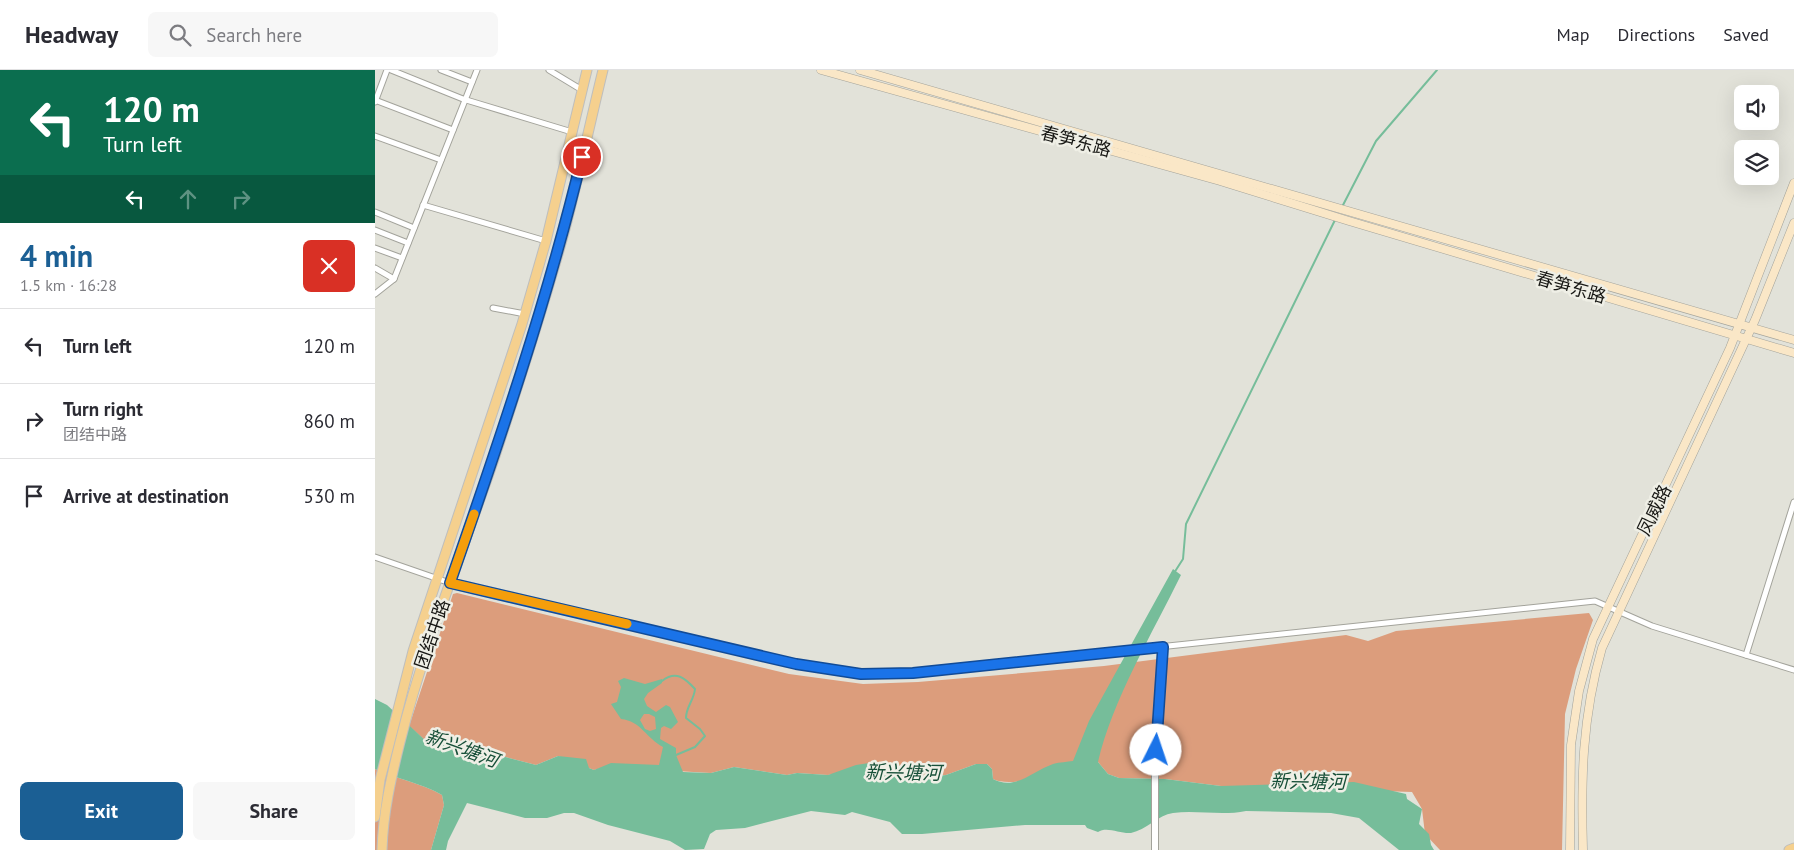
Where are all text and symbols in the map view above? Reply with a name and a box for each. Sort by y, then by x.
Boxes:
search box [148,12,498,57]
text: Headway [25,19,118,50]
icon: search [166,21,194,49]
text: Search here [206,23,302,47]
text: Map [1557,23,1589,46]
text: Directions [1617,23,1695,46]
text: Saved [1723,23,1769,46]
map controls [1734,85,1779,185]
button: sound [1734,85,1779,130]
text: 120 m [103,86,200,132]
icon: left [20,90,85,155]
street label: 春笋东路 [1038,121,1114,161]
text: Turn left [103,130,182,158]
pin [561,136,603,178]
button: layers [1734,140,1779,185]
icon: arrive [568,143,596,171]
icon: left [121,185,149,213]
icon: ahead [174,185,202,213]
icon: right [227,185,255,213]
text: 4 min [20,236,93,275]
button: close [303,240,355,292]
street label: 春笋东路 [1533,266,1609,308]
text: 1.5 km · 16:28 [20,275,117,295]
icon: left [20,332,48,360]
text: Turn left [63,334,132,358]
text: 120 m [303,334,355,358]
text: Turn right [63,397,143,421]
icon: right [20,407,48,435]
text: 860 m [303,409,355,433]
text: 团结中路 [63,424,127,444]
street label: 凤威路 [1632,481,1676,539]
icon: arrive [20,482,48,510]
text: Arrive at destination [63,484,229,508]
text: 530 m [303,484,355,508]
street label: 团结中路 [409,596,455,672]
position arrow [1129,723,1181,775]
water label: 新兴塘河 [422,724,506,774]
water label: 新兴塘河 [865,759,945,785]
water label: 新兴塘河 [1270,768,1350,794]
button: Exit [20,782,183,840]
button: Share [193,782,355,840]

